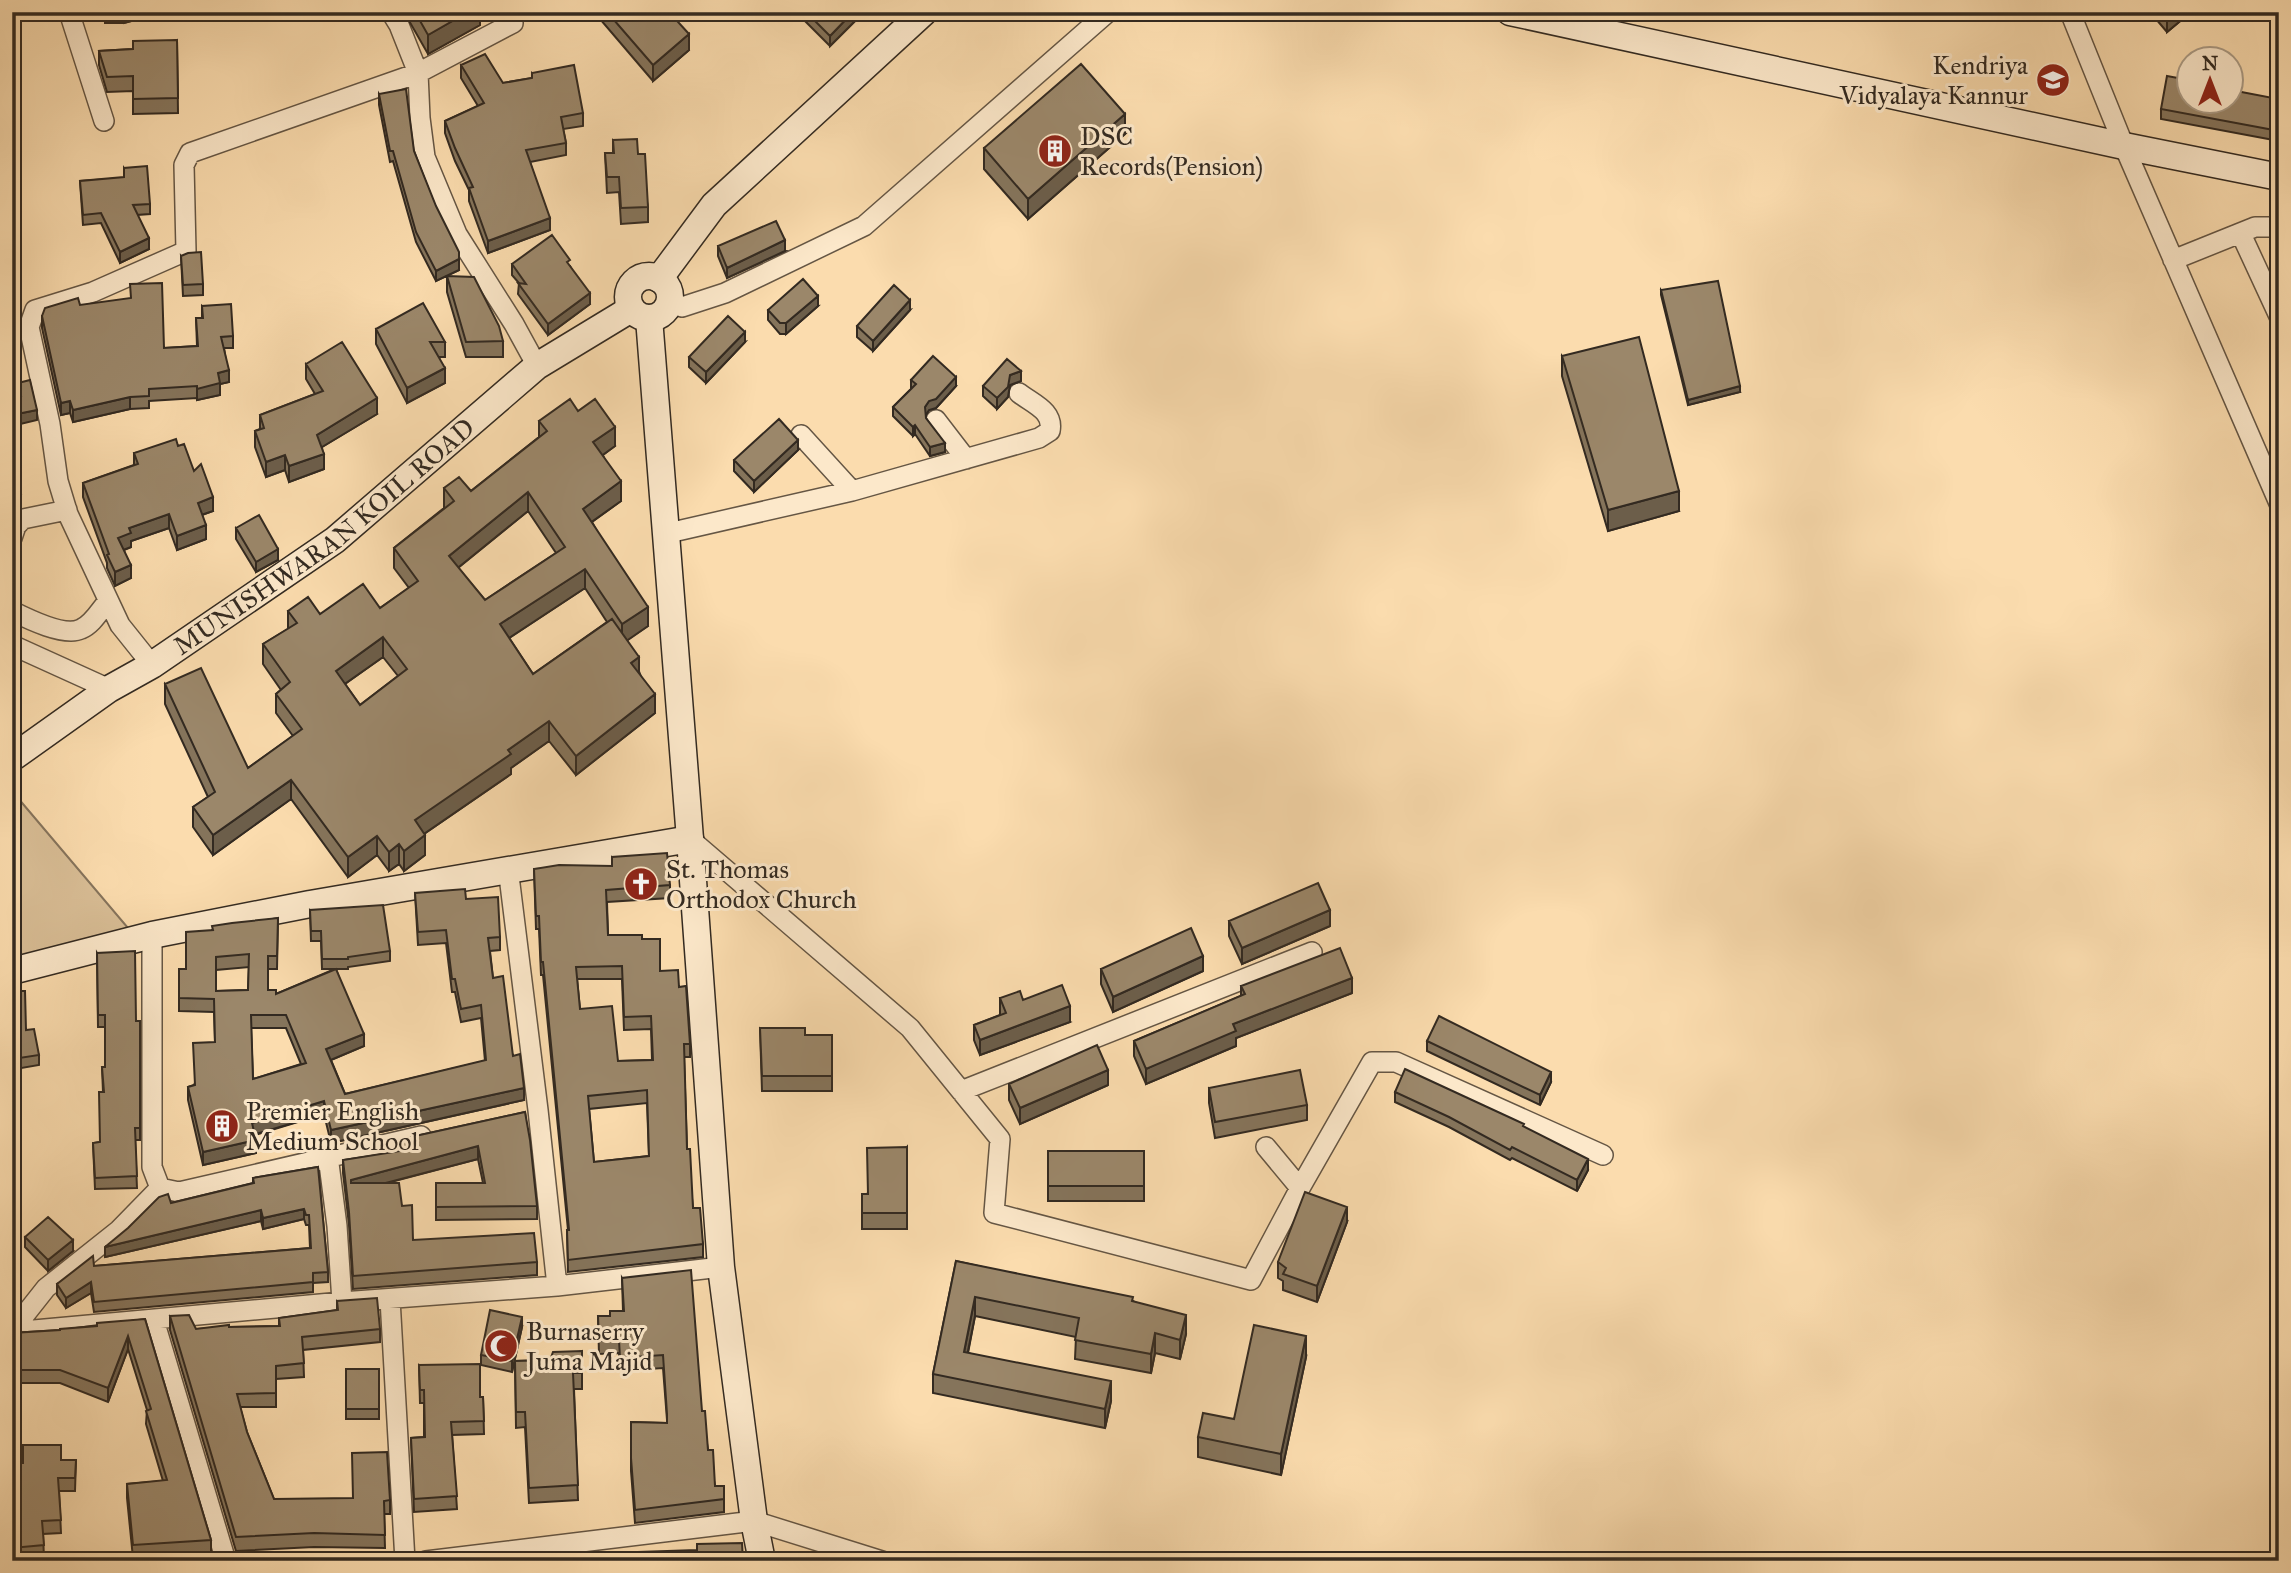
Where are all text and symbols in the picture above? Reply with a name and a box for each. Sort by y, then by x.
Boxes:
north arrow [2176,46,2246,116]
place label: Kendriya Vidyalaya Kannur [1839,49,2028,111]
text: N [2202,52,2218,75]
school or university icon: Kendriya Vidyalaya Kannur [2034,61,2072,99]
place label: DSC Records(Pension) [1080,120,1263,182]
building icon: DSC Records(Pension) [1036,132,1074,170]
street label: MUNISHWARAN KOIL ROAD [167,411,481,662]
place label: St. Thomas Orthodox Church [666,853,857,915]
church icon: St. Thomas Orthodox Church [622,865,660,903]
place label: Premier English Medium School [246,1095,420,1157]
building icon: Premier English Medium School [203,1107,241,1145]
place label: Burnaserry Juma Majid [523,1315,652,1377]
mosque icon: Burnaserry Juma Majid [482,1327,520,1365]

